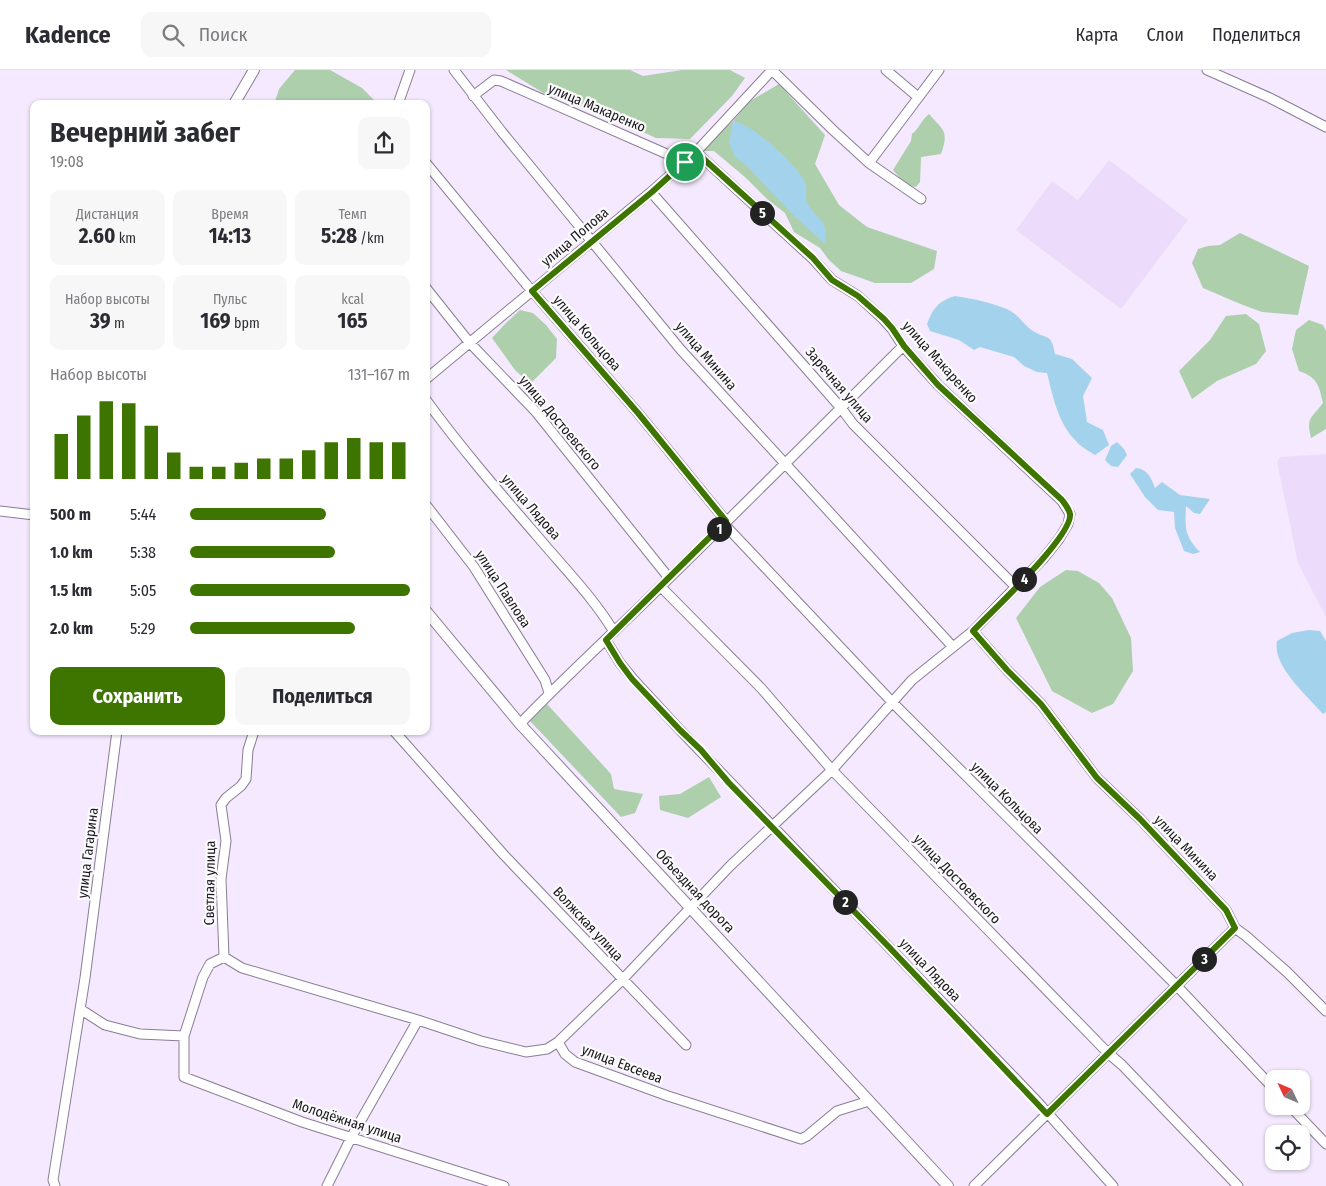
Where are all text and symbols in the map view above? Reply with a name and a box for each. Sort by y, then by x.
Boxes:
search box [141,12,491,57]
text: Kadence [25,21,111,49]
icon: search [159,21,187,49]
text: Поиск [199,23,247,46]
text: Карта [1075,24,1118,46]
text: Слои [1146,24,1184,46]
text: Поделиться [1212,24,1301,46]
street label: улица Макаренко [546,80,648,136]
text: Вечерний забег [50,116,240,149]
button: share [358,117,410,169]
pin [664,141,706,183]
icon: arrive [671,148,699,176]
text: 19:08 [50,152,84,171]
pin: 5 [750,200,774,226]
street label: улица Попова [538,204,612,270]
text: 5 [759,205,766,222]
text: Дистанция [76,206,139,223]
text: Время [211,206,249,223]
text: Темп [338,206,367,223]
text: 2.60 [79,223,115,249]
text: 14:13 [209,223,251,249]
text: 5:28 [321,223,357,249]
text: km [115,230,136,247]
text: /km [357,230,384,247]
text: Набор высоты [65,291,150,308]
text: Пульс [213,291,247,308]
text: kcal [341,291,364,308]
street label: улица Кольцова [549,292,625,375]
text: 39 [90,308,111,334]
text: 169 [200,308,231,334]
text: 165 [338,308,368,334]
text: m [111,315,125,332]
text: bpm [231,315,260,332]
street label: улица Минина [672,318,740,394]
street label: улица Макаренко [899,318,981,406]
street label: Заречная улица [802,344,876,426]
text: Набор высоты [50,365,147,384]
text: 131–167 m [348,365,410,384]
street label: улица Достоевского [515,372,605,474]
street label: улица Лядова [498,471,564,544]
text: 500 m [50,505,91,524]
text: 5:44 [130,505,156,524]
pin: 1 [706,516,732,542]
text: 1 [717,521,722,538]
text: 1.0 km [50,543,93,562]
text: 5:38 [130,543,156,562]
street label: улица Павлова [472,547,534,631]
pin: 4 [1012,566,1036,592]
text: 4 [1021,571,1028,588]
text: 1.5 km [50,581,92,600]
text: 5:05 [130,581,156,600]
text: 2.0 km [50,619,93,638]
text: 5:29 [130,619,155,638]
button: Сохранить [50,667,225,725]
button: Поделиться [235,667,410,725]
street label: улица Кольцова [967,758,1047,838]
street label: улица Гагарина [74,807,102,899]
street label: улица Минина [1150,811,1222,885]
street label: улица Достоевского [910,831,1004,927]
street label: Светлая улица [201,840,219,926]
street label: Объездная дорога [652,846,738,937]
street label: Волжская улица [549,883,627,965]
pin: 2 [832,890,858,914]
text: 2 [842,894,849,911]
street label: улица Лядова [896,935,965,1005]
pin: 3 [1192,946,1216,972]
text: 3 [1201,951,1208,968]
street label: улица Евсеева [579,1041,665,1087]
north arrow [1265,1070,1310,1115]
map controls [1265,1070,1310,1170]
street label: Молодёжная улица [290,1095,404,1147]
button: locate [1265,1125,1310,1170]

